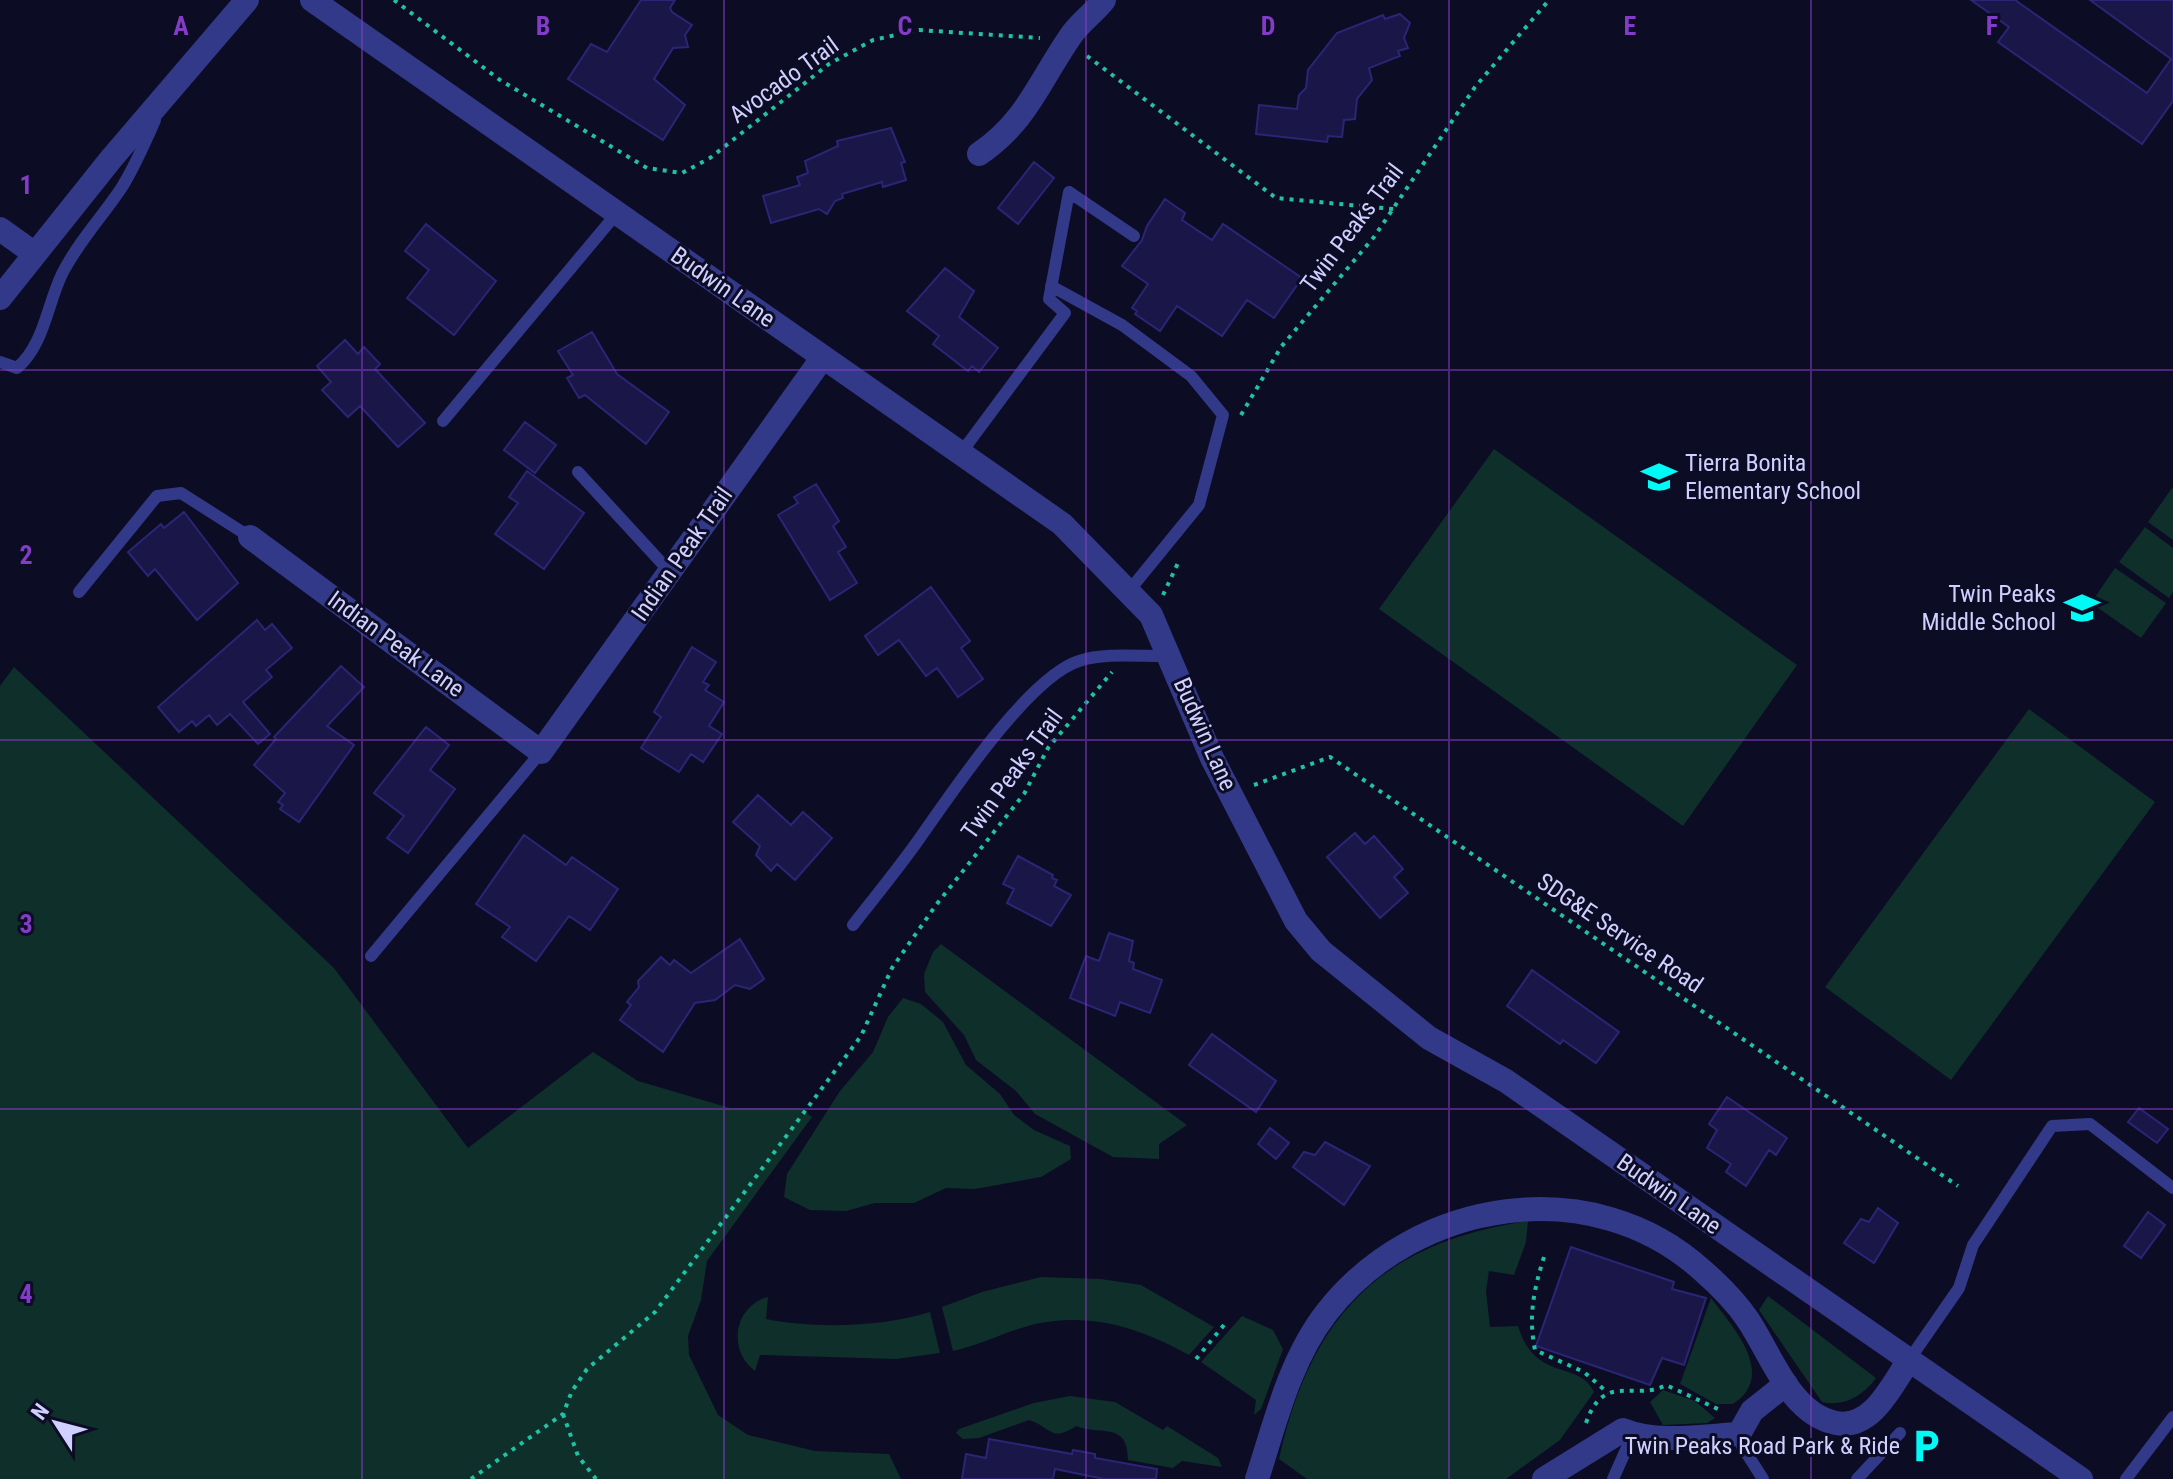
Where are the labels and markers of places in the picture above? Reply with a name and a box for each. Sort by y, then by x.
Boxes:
place label: Tierra Bonita Elementary School [1685,449,1861,505]
school or university icon: Tierra Bonita Elementary School [1640,458,1678,496]
place label: Twin Peaks Middle School [1922,580,2056,636]
school or university icon: Twin Peaks Middle School [2063,589,2101,627]
parking icon: Twin Peaks Road Park & Ride [1907,1427,1945,1465]
place label: Twin Peaks Road Park & Ride [1625,1432,1900,1460]

